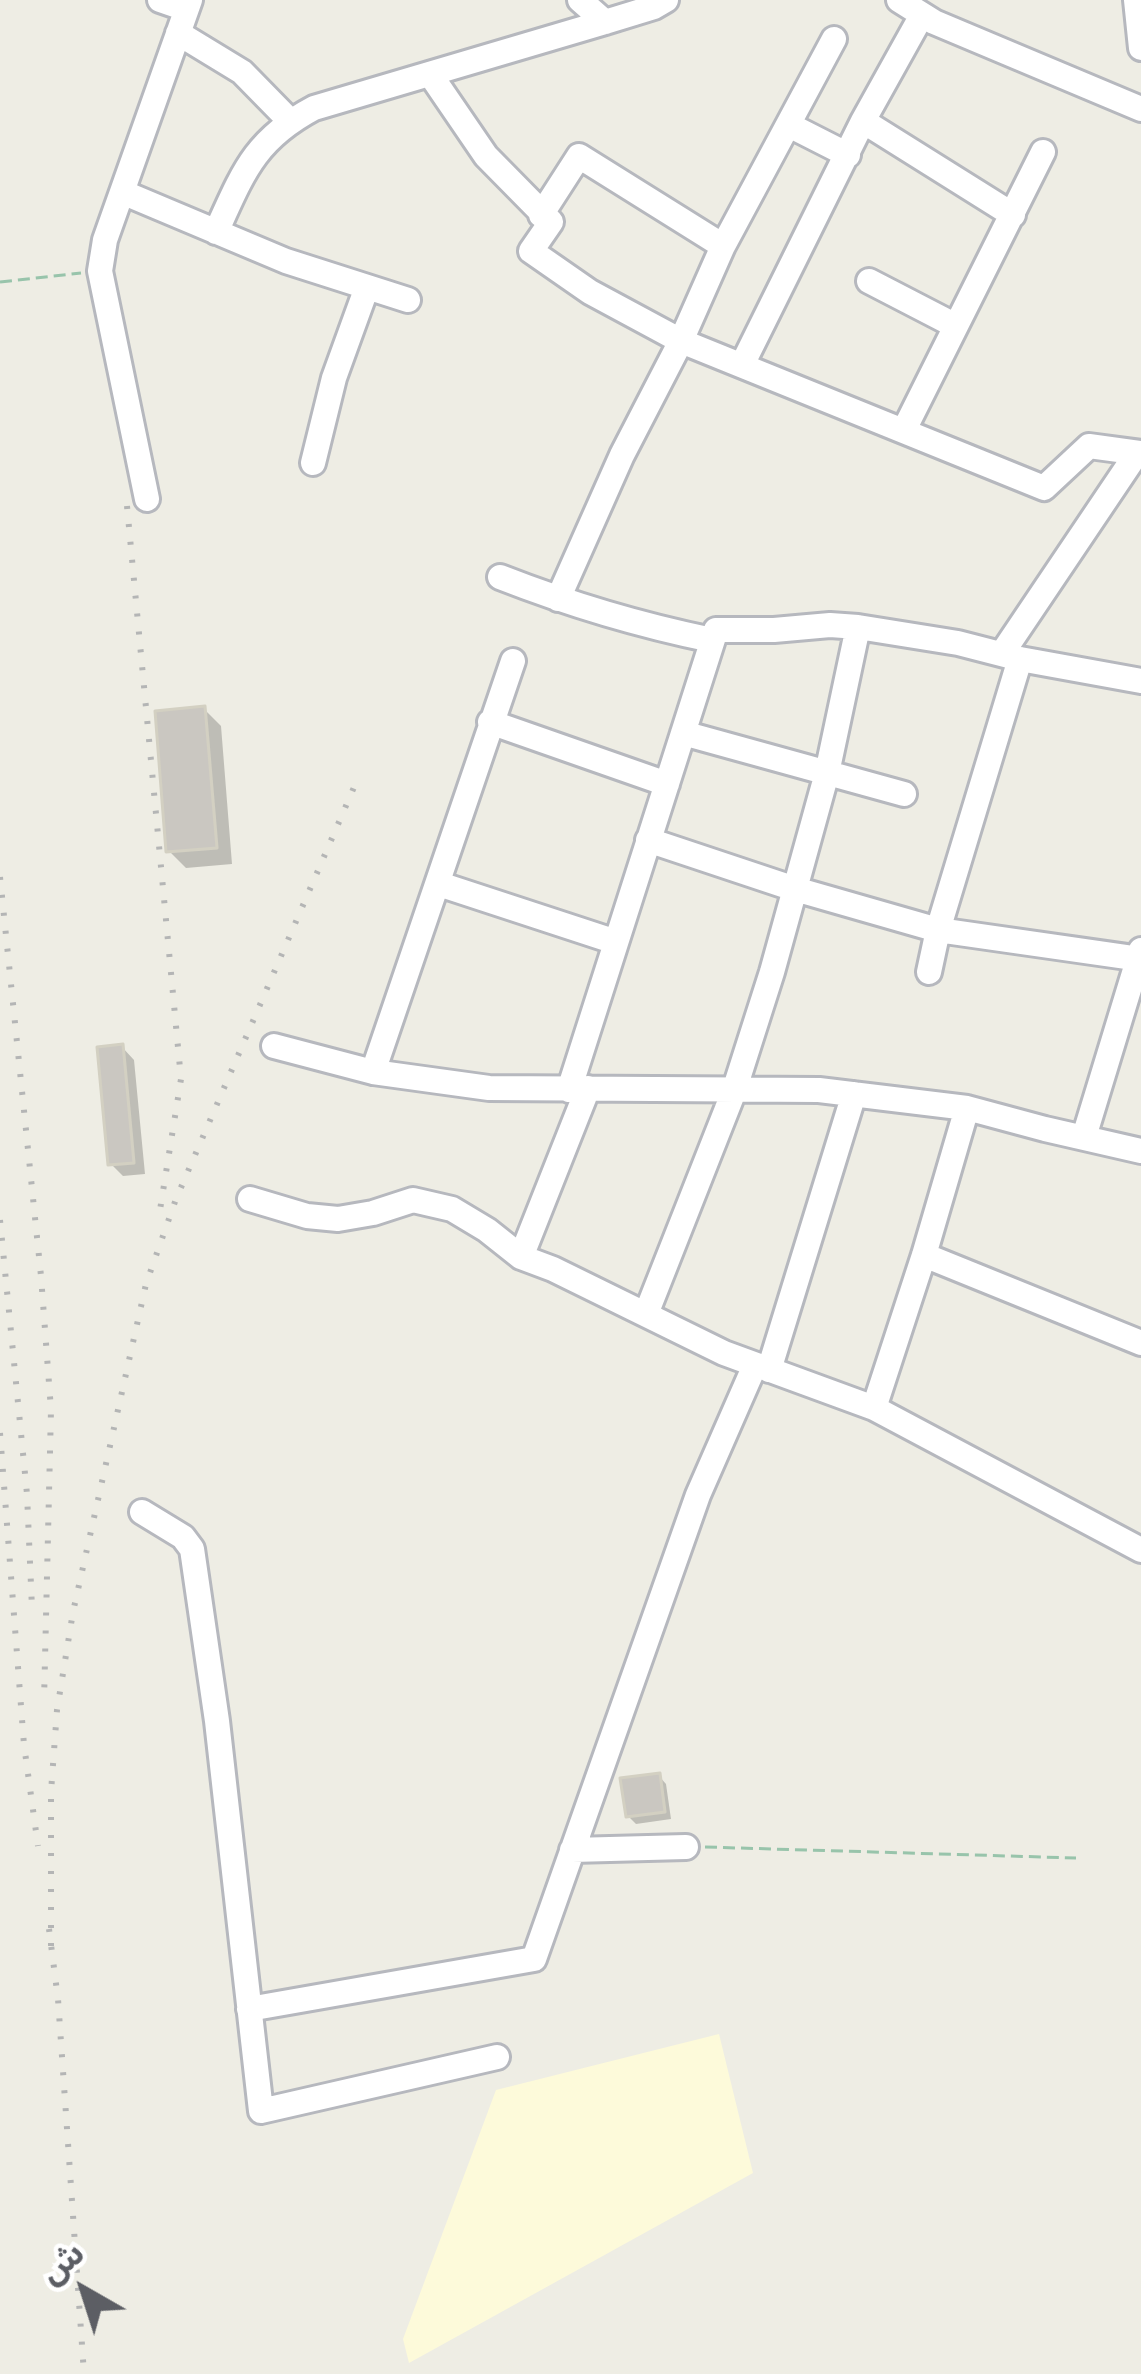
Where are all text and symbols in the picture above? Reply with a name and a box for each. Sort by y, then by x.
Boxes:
north arrow [24,2230,144,2350]
text: ش [29,2230,93,2293]

